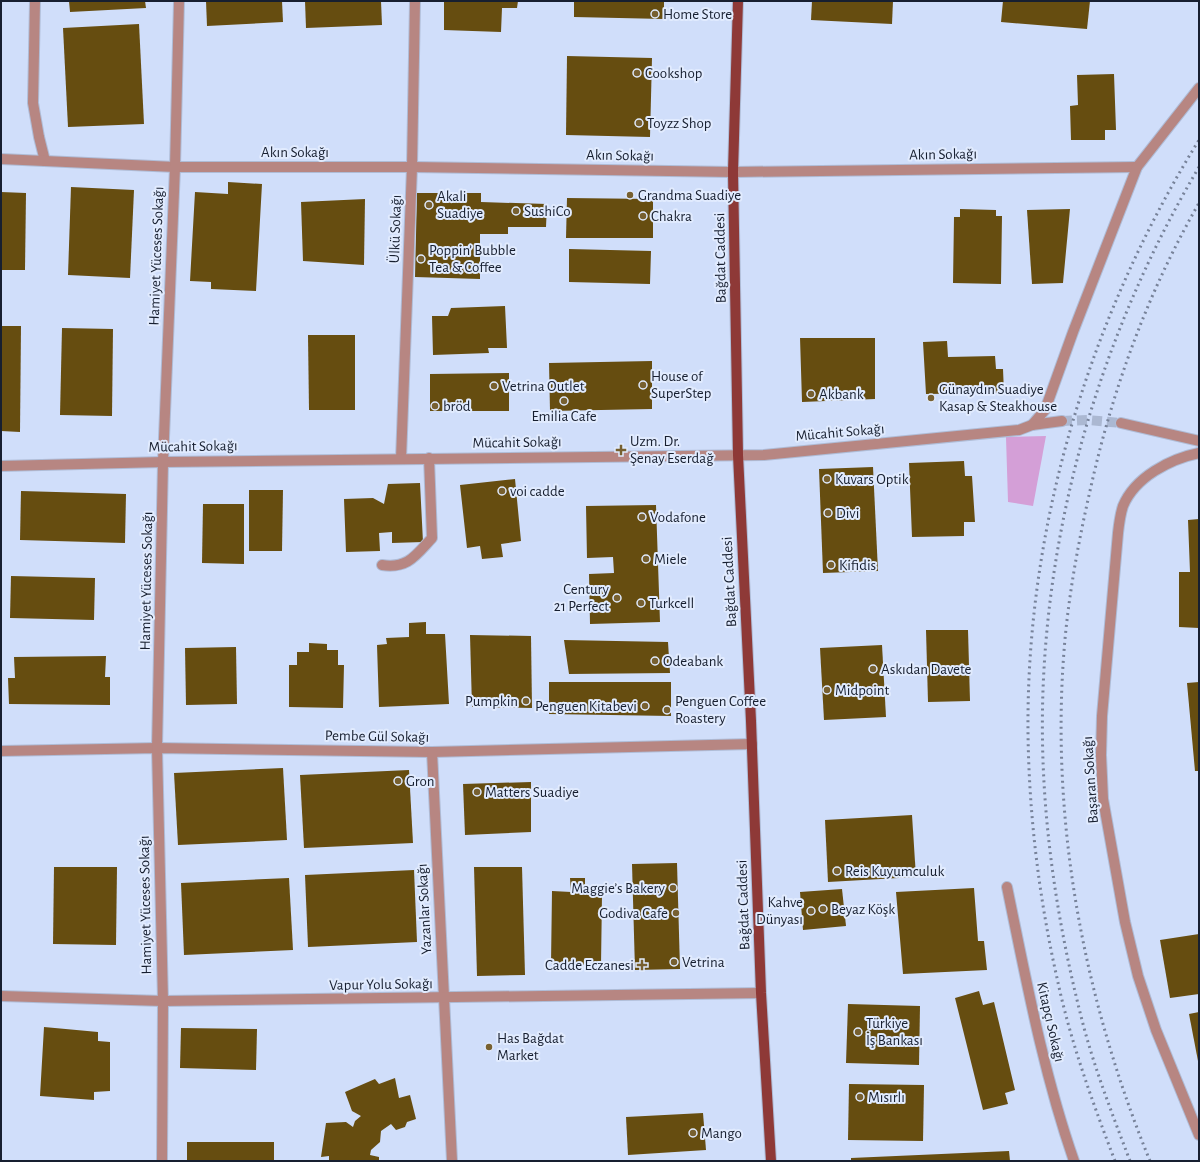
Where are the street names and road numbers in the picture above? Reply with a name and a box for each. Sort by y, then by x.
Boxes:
street label: Akın Sokağı [261,145,329,160]
street label: Akın Sokağı [909,146,977,163]
street label: Akın Sokağı [586,147,654,164]
street label: Hamiyet Yüceses Sokağı [147,186,166,326]
street label: Ülkü Sokağı [385,194,404,264]
street label: Bağdat Caddesi [712,213,729,303]
street label: Mücahit Sokağı [795,421,885,444]
street label: Mücahit Sokağı [472,434,562,451]
street label: Mücahit Sokağı [148,438,238,455]
street label: Hamiyet Yüceses Sokağı [138,511,155,651]
street label: Bağdat Caddesi [720,536,739,628]
street label: Pembe Gül Sokağı [325,728,429,745]
street label: Başaran Sokağı [1080,736,1101,824]
street label: Hamiyet Yüceses Sokağı [137,835,154,975]
street label: Bağdat Caddesi [734,859,753,951]
street label: Yazanlar Sokağı [415,863,434,955]
street label: Vapur Yolu Sokağı [329,976,433,993]
street label: Kitapçı Sokağı [1034,981,1067,1064]

